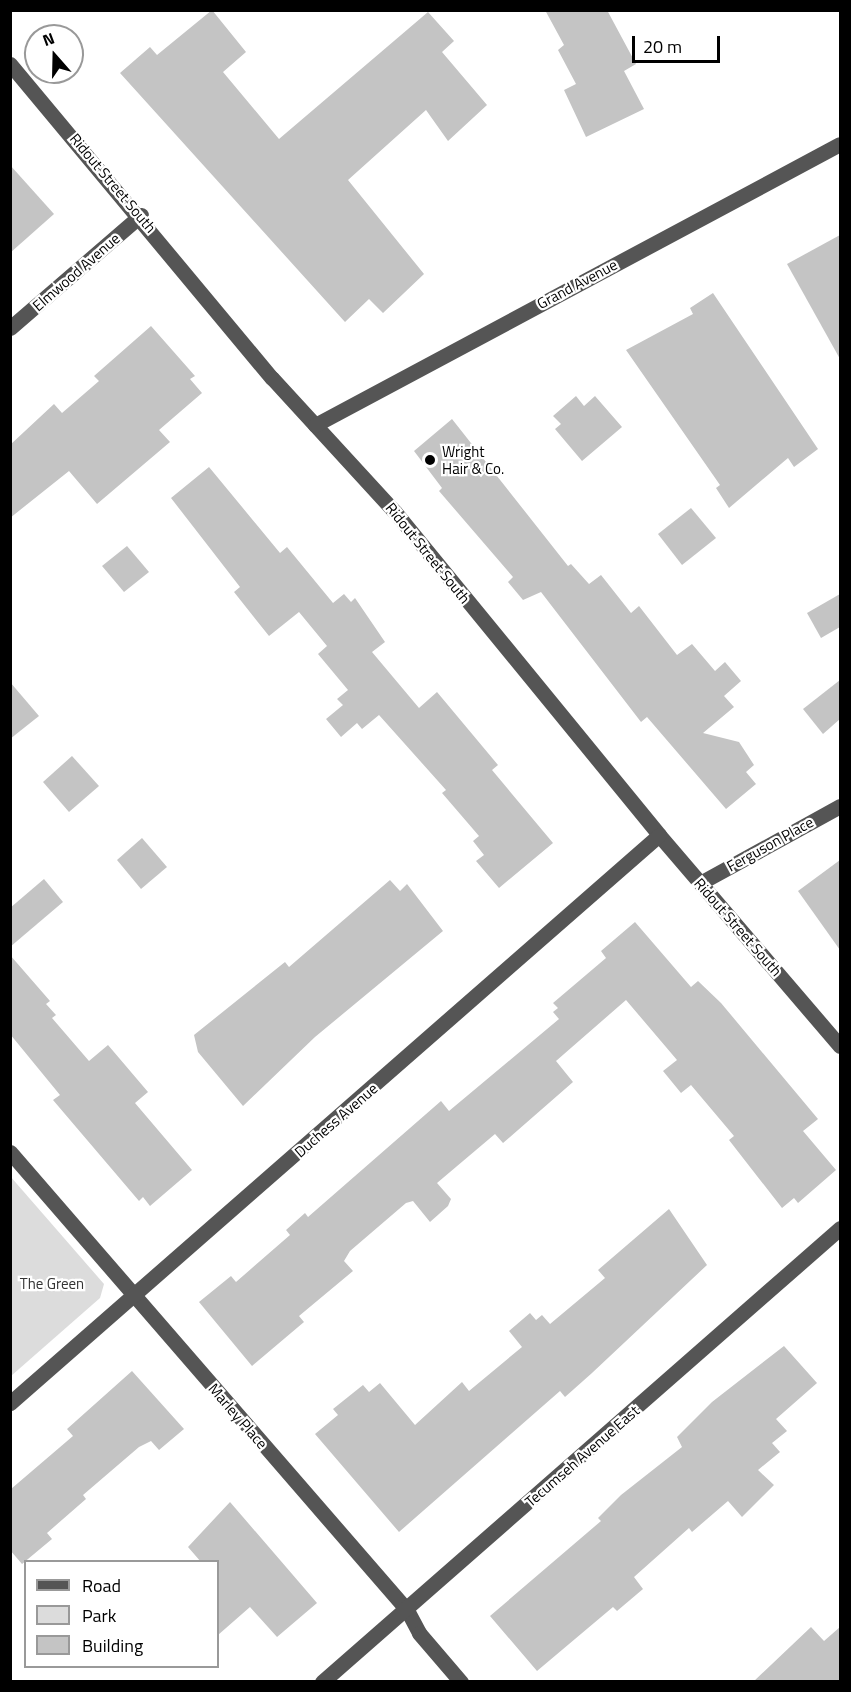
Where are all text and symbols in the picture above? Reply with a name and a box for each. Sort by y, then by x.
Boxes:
north arrow [24,24,84,84]
scale bar [635,24,724,62]
text: N [39,26,58,52]
text: 20 m [643,33,682,60]
street label: Ridout Street South [66,130,160,236]
street label: Elmwood Avenue [29,229,123,315]
street label: Grand Avenue [534,255,620,313]
place label: Wright Hair & Co. [442,442,504,477]
marker: Wright Hair & Co. [423,453,437,467]
street label: Ridout Street South [382,499,474,607]
street label: Ferguson Place [724,813,816,875]
street label: Ridout Street South [690,874,786,980]
street label: Duchess Avenue [291,1079,381,1161]
park label: The Green [20,1275,84,1293]
street label: Marley Place [205,1380,271,1452]
street label: Tecumseh Avenue East [521,1402,643,1510]
legend [24,1560,219,1668]
text: Road [82,1572,121,1599]
text: Park [82,1602,116,1629]
text: Building [82,1632,143,1659]

